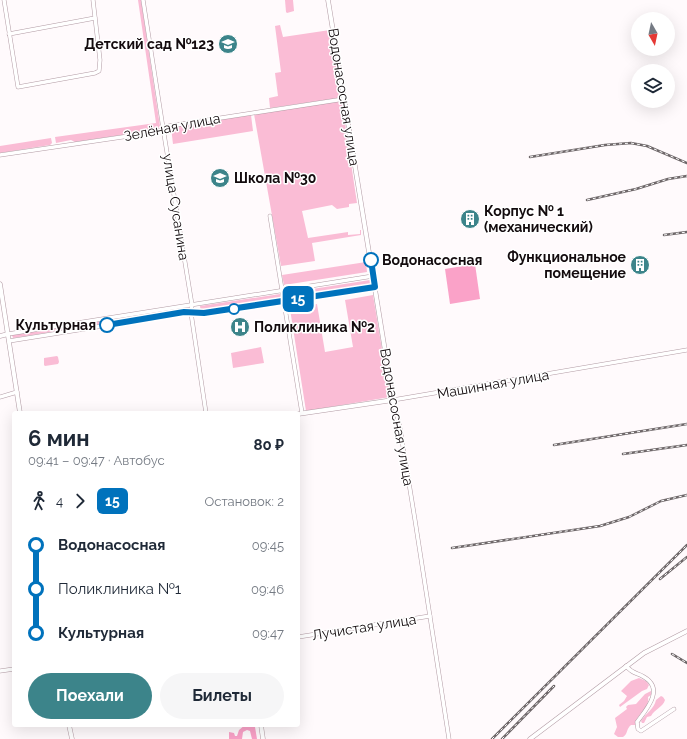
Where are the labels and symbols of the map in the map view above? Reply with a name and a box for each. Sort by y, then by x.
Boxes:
north arrow [631,12,675,56]
street label: Водонасосная улица [325,27,363,167]
school or university icon: Детский сад №123 [217,33,239,55]
place label: Детский сад №123 [84,36,214,52]
street label: Зелёная улица [122,110,222,144]
street label: улица Сусанина [160,153,192,261]
school or university icon: Школа №30 [209,167,231,189]
place label: Школа №30 [234,170,316,186]
place label: Корпус № 1 (механический) [484,203,593,235]
building icon: Корпус № 1 (механический) [459,208,481,230]
place label: Функциональное помещение [507,249,627,281]
marker: Водонасосная [363,252,379,268]
place label: Водонасосная [382,252,482,268]
building icon: Функциональное помещение [629,254,651,276]
line badge: 15 [280,286,316,312]
unlabelled marker [228,303,240,315]
hospital icon: Поликлиника №2 [229,316,251,338]
place label: Культурная [16,317,96,333]
marker: Культурная [99,317,115,333]
place label: Поликлиника №2 [254,319,375,335]
street label: Водонасосная улица [377,347,417,487]
street label: Машинная улица [436,366,550,402]
street label: Лучистая улица [311,611,417,643]

